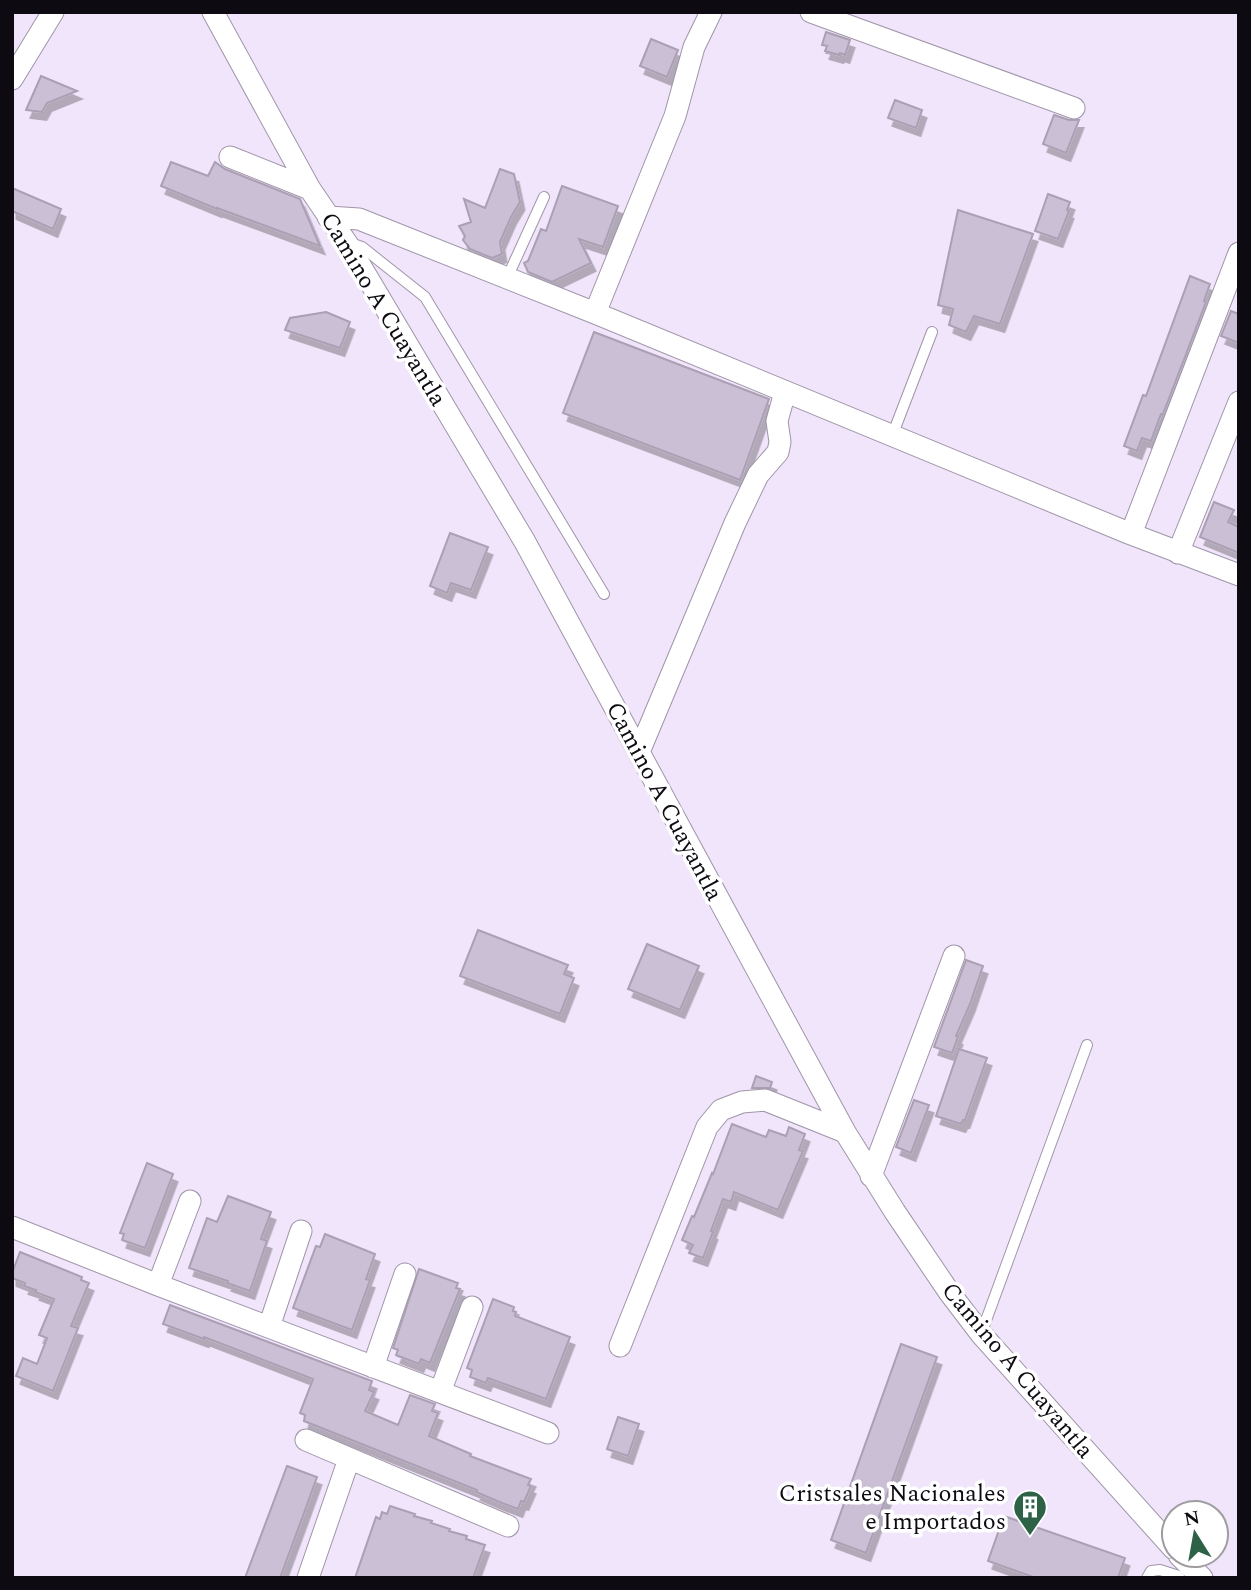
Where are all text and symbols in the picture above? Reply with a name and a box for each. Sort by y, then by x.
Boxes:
street label: Camino A Cuayantla [311,205,456,414]
street label: Camino A Cuayantla [596,695,732,908]
street label: Camino A Cuayantla [932,1274,1102,1467]
place label: Cristsales Nacionales e Importados [779,1476,1006,1540]
building icon: Cristsales Nacionales e Importados [1011,1488,1049,1537]
north arrow [1160,1499,1230,1569]
text: N [1182,1503,1202,1534]

